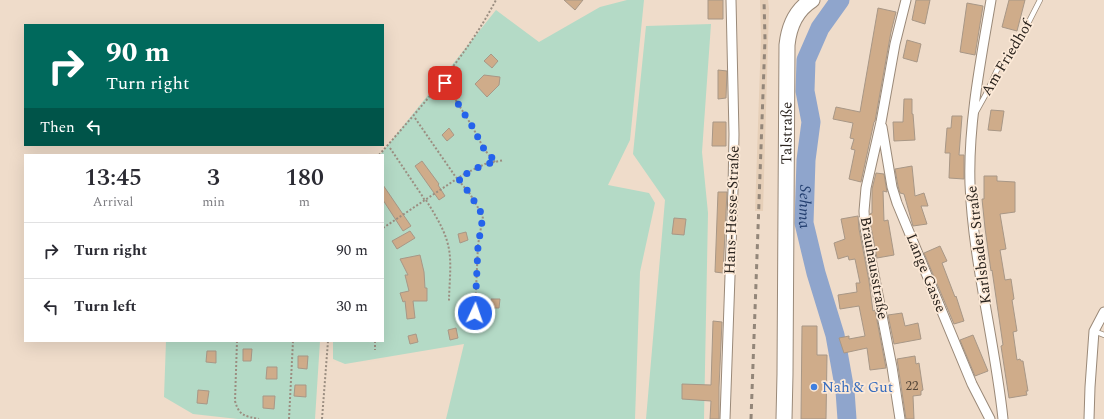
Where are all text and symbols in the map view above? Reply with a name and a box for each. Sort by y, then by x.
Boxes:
street label: Am Friedhof [975,14,1040,100]
text: 90 m [106,31,170,74]
icon: right [40,40,92,92]
pin [428,66,462,100]
text: Turn right [106,70,189,97]
icon: arrive [434,72,456,94]
street label: Talstraße [775,102,798,164]
text: Then [40,116,75,139]
icon: left [83,116,105,138]
street label: Hans-Hesse-Straße [718,145,746,275]
text: 13:45 [84,160,142,196]
text: 3 [207,160,220,196]
text: 180 [285,160,324,196]
water label: Sehma [792,185,817,231]
street label: Karlsbader Straße [960,185,998,305]
text: Arrival [93,192,133,212]
text: min [202,192,225,212]
text: m [299,192,310,212]
street label: Brauhausstraße [854,215,894,321]
street label: Lange Gasse [900,230,952,316]
text: Turn right [74,239,147,262]
text: 90 m [336,239,368,262]
icon: right [40,240,62,262]
position arrow [454,292,496,334]
text: Turn left [74,295,136,318]
text: 30 m [336,295,368,318]
icon: left [40,296,62,318]
place label: Nah & Gut [822,376,893,399]
house number: 22 [906,376,919,396]
marker: Nah & Gut [809,382,819,392]

